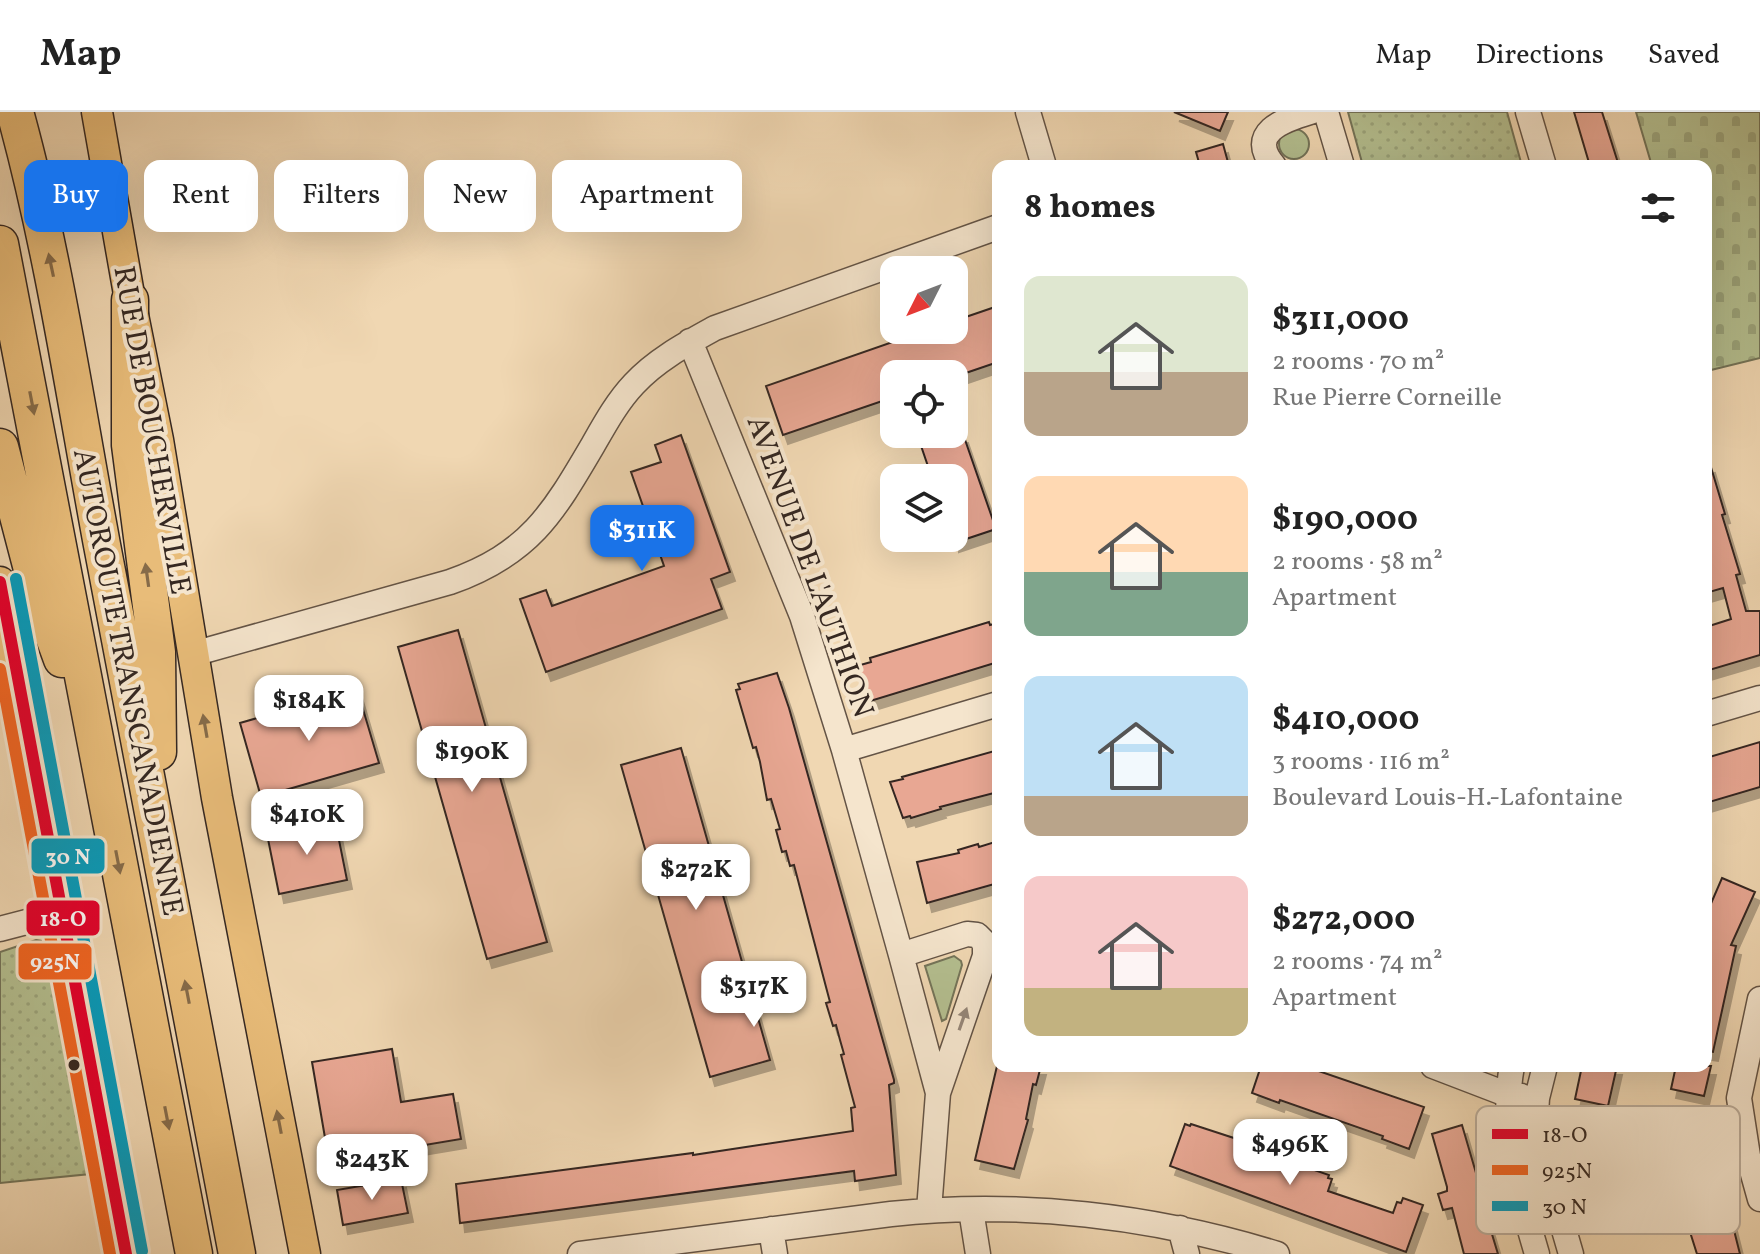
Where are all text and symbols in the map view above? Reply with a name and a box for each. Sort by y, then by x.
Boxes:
text: Map [40,29,121,82]
text: Map [1376,36,1432,75]
text: Directions [1476,36,1604,75]
text: Saved [1648,36,1720,75]
chip: Buy [24,160,128,232]
chip: Rent [144,160,258,232]
chip: Filters [274,160,408,232]
chip: New [424,160,536,232]
chip: Apartment [552,160,742,232]
text: 8 homes [1024,185,1156,232]
icon: filters [1636,186,1680,230]
one-way arrow [45,252,57,277]
north arrow [880,256,968,344]
map controls [880,256,968,552]
street label: RUE DE BOUCHERVILLE [101,263,201,598]
text: $311,000 [1272,297,1409,344]
icon: home [1088,308,1184,404]
text: 2 rooms · 70 m² [1272,344,1444,380]
button: locate [880,360,968,448]
text: Rue Pierre Corneille [1272,380,1502,416]
one-way arrow [26,390,38,415]
street label: AVENUE DE L'AUTHION [735,410,883,724]
street label: AUTOROUTE TRANSCANADIENNE [61,445,193,920]
button: layers [880,464,968,552]
text: $190,000 [1272,497,1418,544]
pin: $311K [586,505,698,573]
icon: home [1088,508,1184,604]
text: $311K [608,513,676,549]
text: 2 rooms · 58 m² [1272,544,1443,580]
one-way arrow [140,562,153,587]
text: Apartment [1272,580,1397,616]
pin: $184K [253,675,365,743]
text: $184K [272,683,346,719]
text: $410,000 [1272,697,1420,744]
icon: home [1088,708,1184,804]
one-way arrow [198,713,210,738]
pin: $190K [416,726,528,794]
text: $190K [435,734,509,770]
text: 3 rooms · 116 m² [1272,744,1450,780]
text: Boulevard Louis-H.-Lafontaine [1272,780,1623,816]
pin: $410K [251,789,363,857]
text: $410K [269,797,345,833]
line badge: 30 N [30,837,106,875]
text: 30 N [46,843,90,874]
pin: $272K [640,844,752,912]
one-way arrow [113,850,125,875]
text: $272K [660,852,732,888]
text: $272,000 [1272,897,1415,944]
line badge: 18-O [25,899,101,937]
text: 18-O [40,905,86,936]
icon: home [1088,908,1184,1004]
line badge: 925N [17,942,93,981]
text: 2 rooms · 74 m² [1272,944,1443,980]
text: 925N [30,948,80,979]
pin: $317K [698,961,810,1029]
text: $317K [719,969,789,1005]
one-way arrow [180,979,193,1004]
text: Apartment [1272,980,1397,1016]
one-way arrow [958,1007,970,1031]
unlabelled marker [66,1057,82,1073]
one-way arrow [162,1105,174,1130]
legend [1476,1106,1740,1234]
one-way arrow [272,1110,285,1135]
pin: $496K [1234,1119,1346,1187]
text: 18-O [1542,1121,1587,1152]
text: $496K [1251,1127,1329,1163]
pin: $243K [316,1134,428,1202]
text: $243K [335,1142,409,1178]
text: 925N [1542,1157,1592,1188]
text: 30 N [1542,1193,1587,1224]

